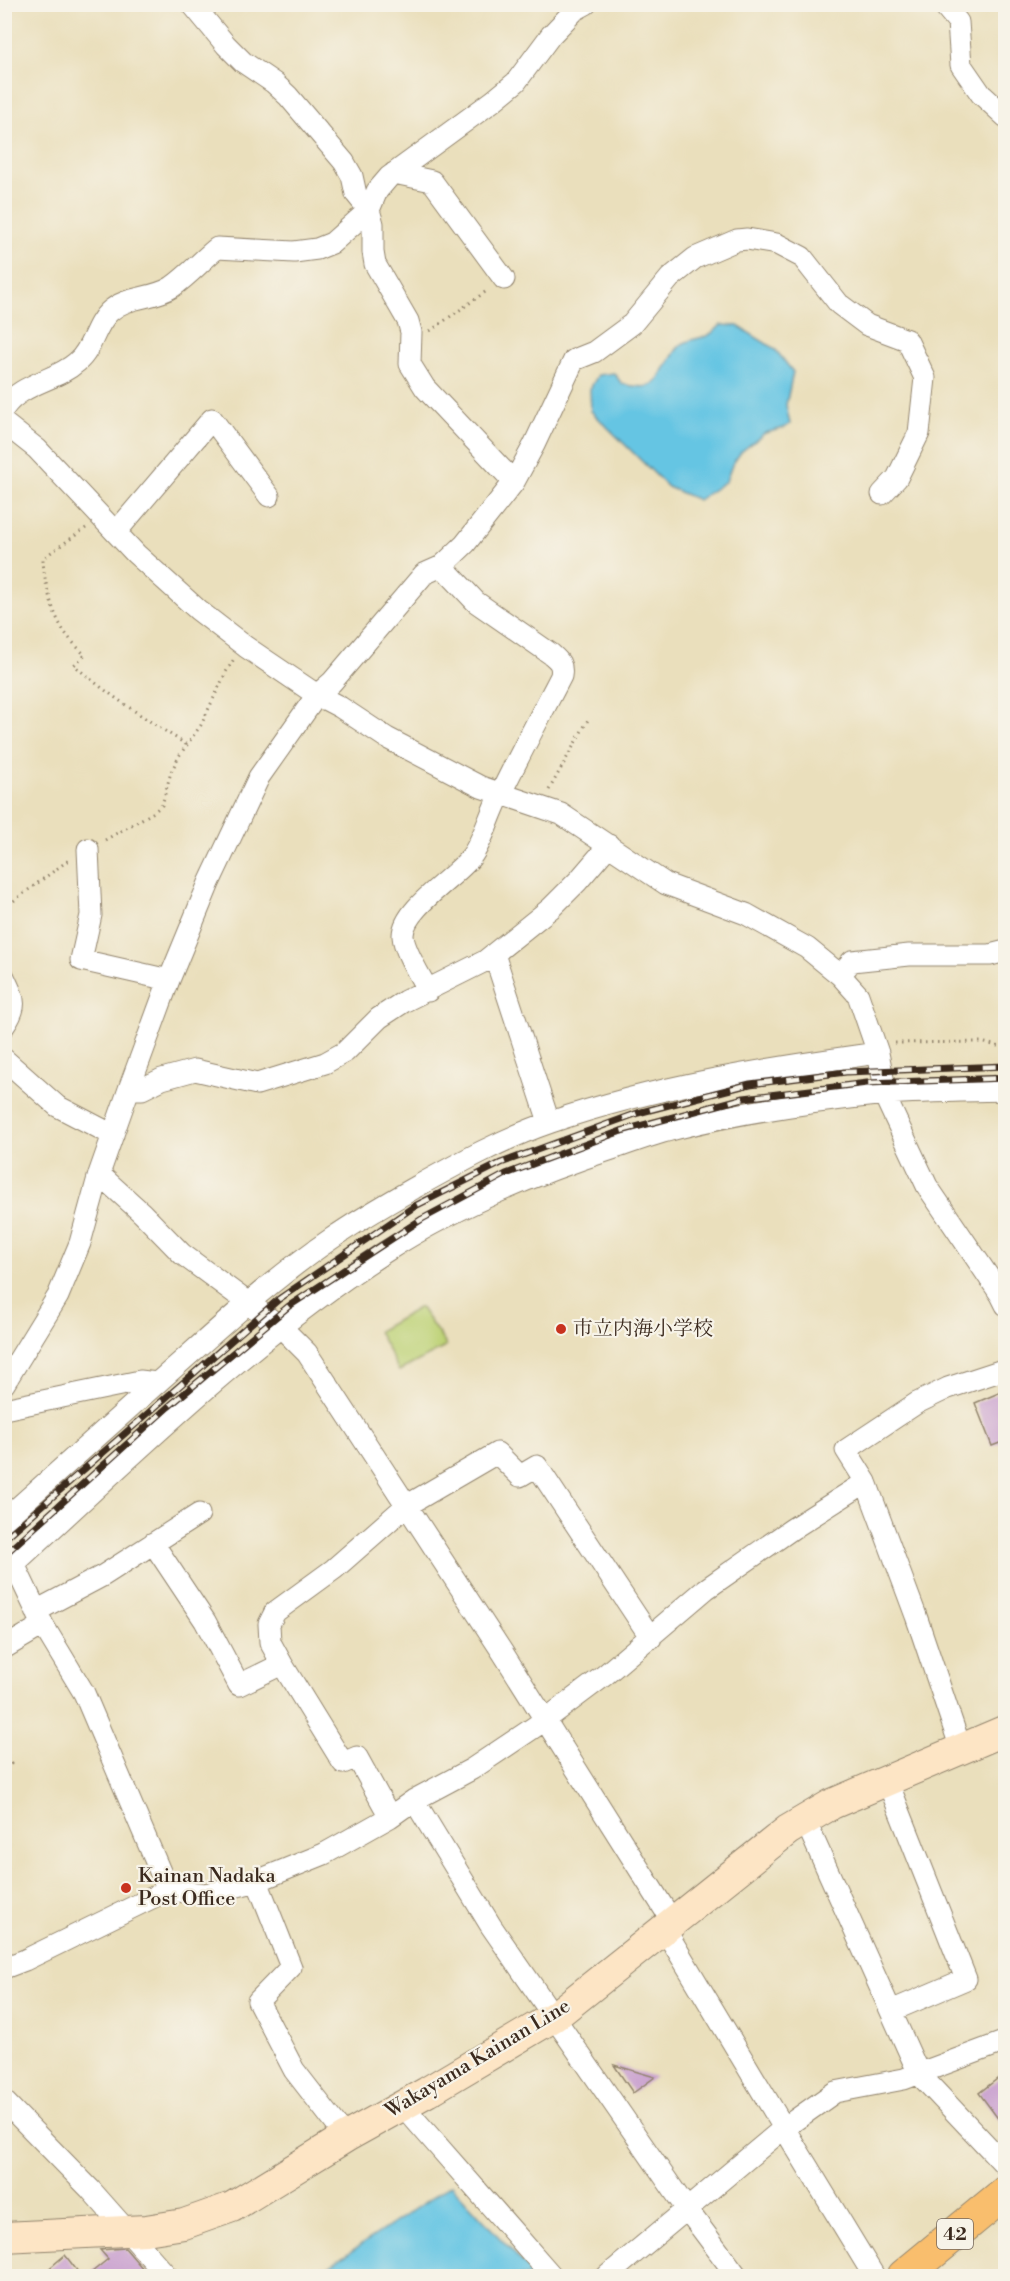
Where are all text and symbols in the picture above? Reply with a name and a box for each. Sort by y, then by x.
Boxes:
place label: 市立内海小学校 [573,1317,713,1342]
marker: 市立内海小学校 [554,1322,568,1336]
place label: Kainan Nadaka Post Office [138,1864,276,1912]
marker: Kainan Nadaka Post Office [119,1881,133,1895]
street label: Wakayama Kainan Line [380,1994,575,2125]
road number: 42 [937,2219,973,2249]

